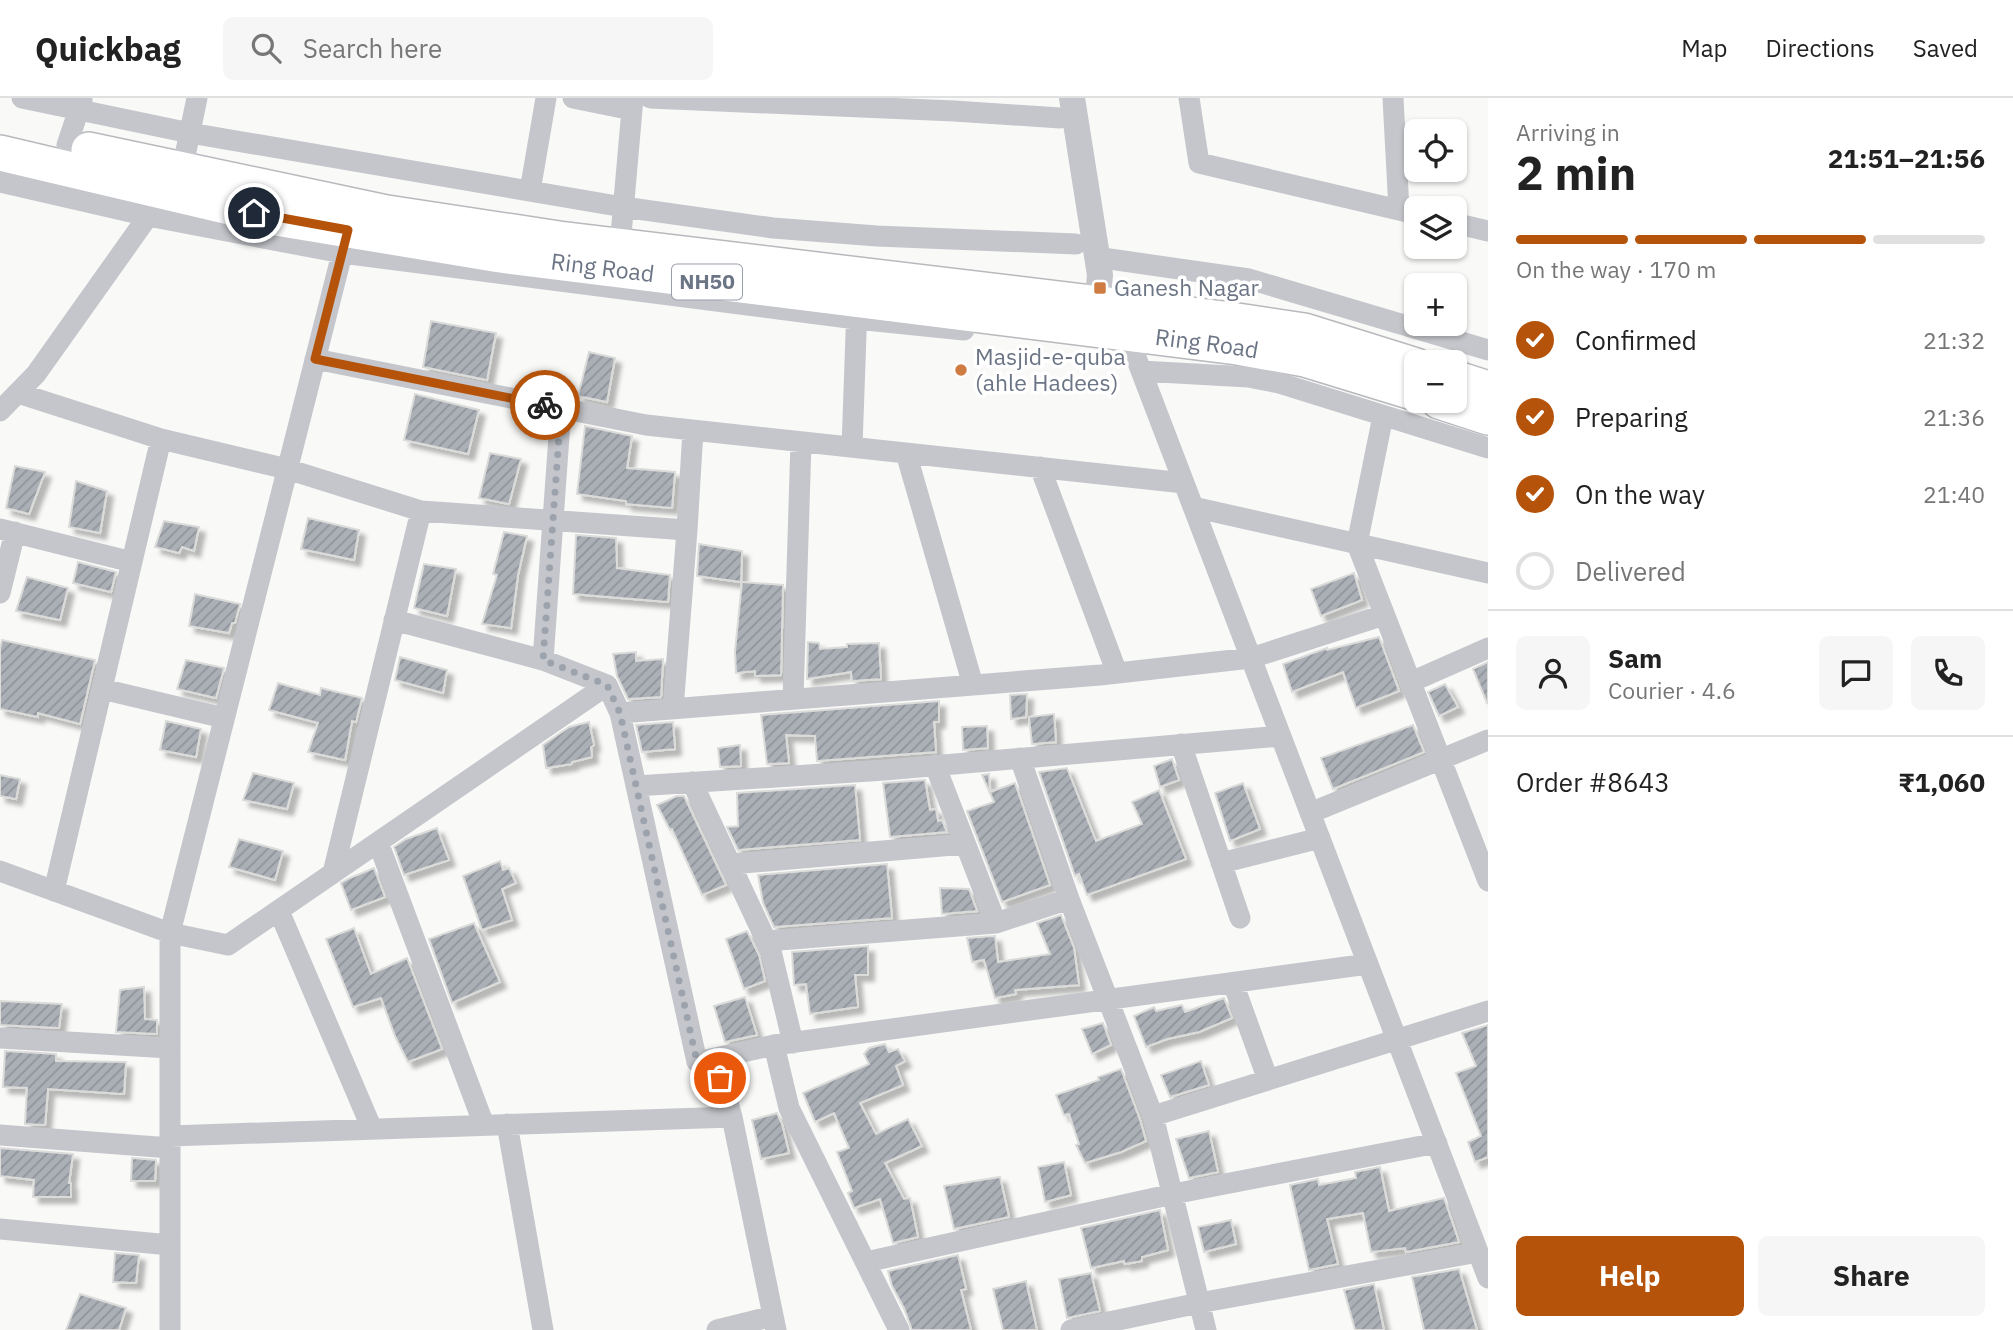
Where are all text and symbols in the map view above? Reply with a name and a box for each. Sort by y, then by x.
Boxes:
search box [223,17,713,80]
text: Quickbag [35,27,181,70]
icon: search [247,29,285,67]
text: Search here [303,31,442,65]
text: Map [1681,32,1727,64]
text: Directions [1765,32,1875,64]
text: Saved [1913,32,1978,64]
text: Arriving in [1516,117,1620,147]
map controls [1404,119,1467,413]
button: locate [1404,119,1467,182]
text: 21:51–21:56 [1828,141,1985,175]
text: 2 min [1516,143,1636,203]
pin [224,183,284,243]
icon: home [235,194,273,232]
button: layers [1404,196,1467,259]
street label: Ring Road [549,245,656,288]
text: On the way · 170 m [1516,254,1716,284]
road number: NH50 [672,264,742,300]
place label: Ganesh Nagar [1114,272,1260,302]
button: + [1404,273,1467,336]
marker: Ganesh Nagar [1092,280,1108,296]
street label: Ring Road [1154,321,1261,365]
icon: check [1516,321,1554,359]
text: Confirmed [1575,323,1697,357]
text: 21:32 [1923,325,1985,355]
place label: Masjid-e-quba (ahle Hadees) [975,341,1126,397]
button: − [1404,350,1467,413]
marker: Masjid-e-quba (ahle Hadees) [953,362,969,378]
courier [510,370,580,440]
icon: bike [526,386,564,424]
icon: check [1516,398,1554,436]
text: Preparing [1575,400,1688,434]
text: 21:36 [1923,402,1985,432]
icon: check [1516,475,1554,513]
text: On the way [1575,477,1705,511]
text: 21:40 [1923,479,1985,509]
text: Delivered [1575,554,1686,588]
button: person [1516,636,1590,710]
button: chat [1819,636,1893,710]
button: phone [1911,636,1985,710]
text: Sam [1608,641,1662,675]
text: Courier · 4.6 [1608,675,1736,705]
text: Order #8643 [1516,765,1670,799]
text: ₹1,060 [1898,765,1985,799]
pin [690,1048,750,1108]
icon: bag [701,1059,739,1097]
button: Help [1516,1236,1744,1316]
button: Share [1758,1236,1985,1316]

